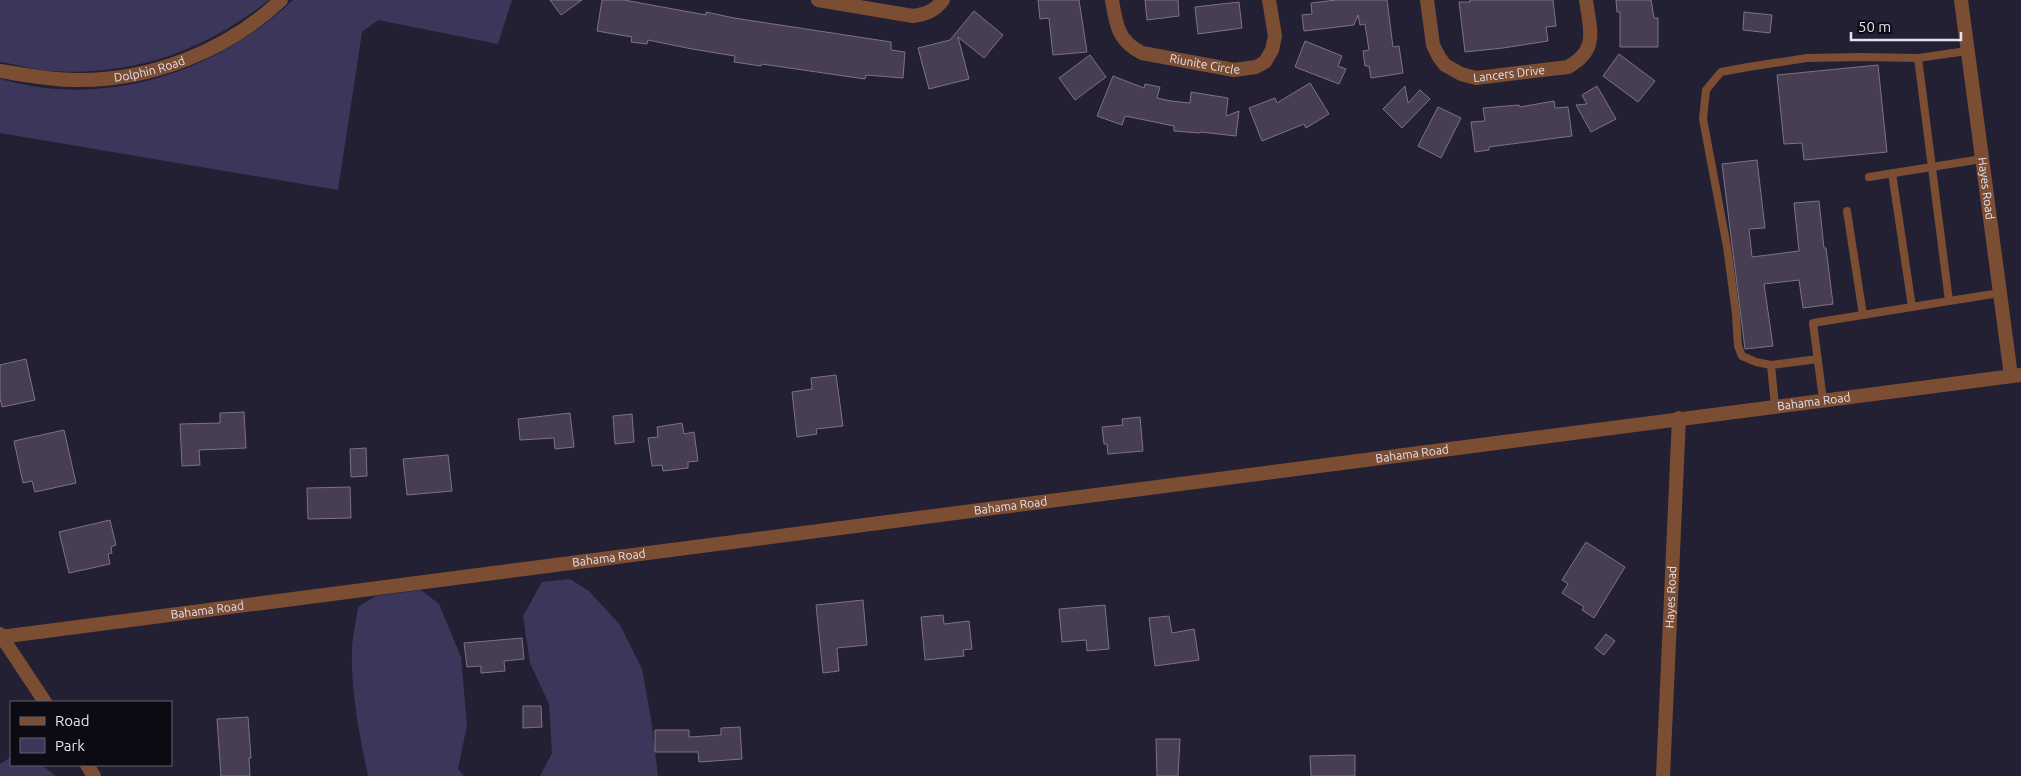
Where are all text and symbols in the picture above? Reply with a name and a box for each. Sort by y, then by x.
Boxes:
scale bar [1851,10,1961,42]
text: 50 m [1858,18,1891,35]
street label: Riunite Circle [1169,51,1241,76]
street label: Dolphin Road [113,54,186,84]
street label: Lancers Drive [1472,63,1546,84]
street label: Hayes Road [1976,156,1997,220]
street label: Bahama Road [1776,390,1851,413]
street label: Bahama Road [1375,442,1450,465]
street label: Bahama Road [973,494,1048,517]
street label: Bahama Road [571,546,646,569]
street label: Hayes Road [1663,566,1678,629]
street label: Bahama Road [170,598,245,621]
legend [10,701,172,766]
text: Road [55,712,90,729]
text: Park [55,737,85,754]

